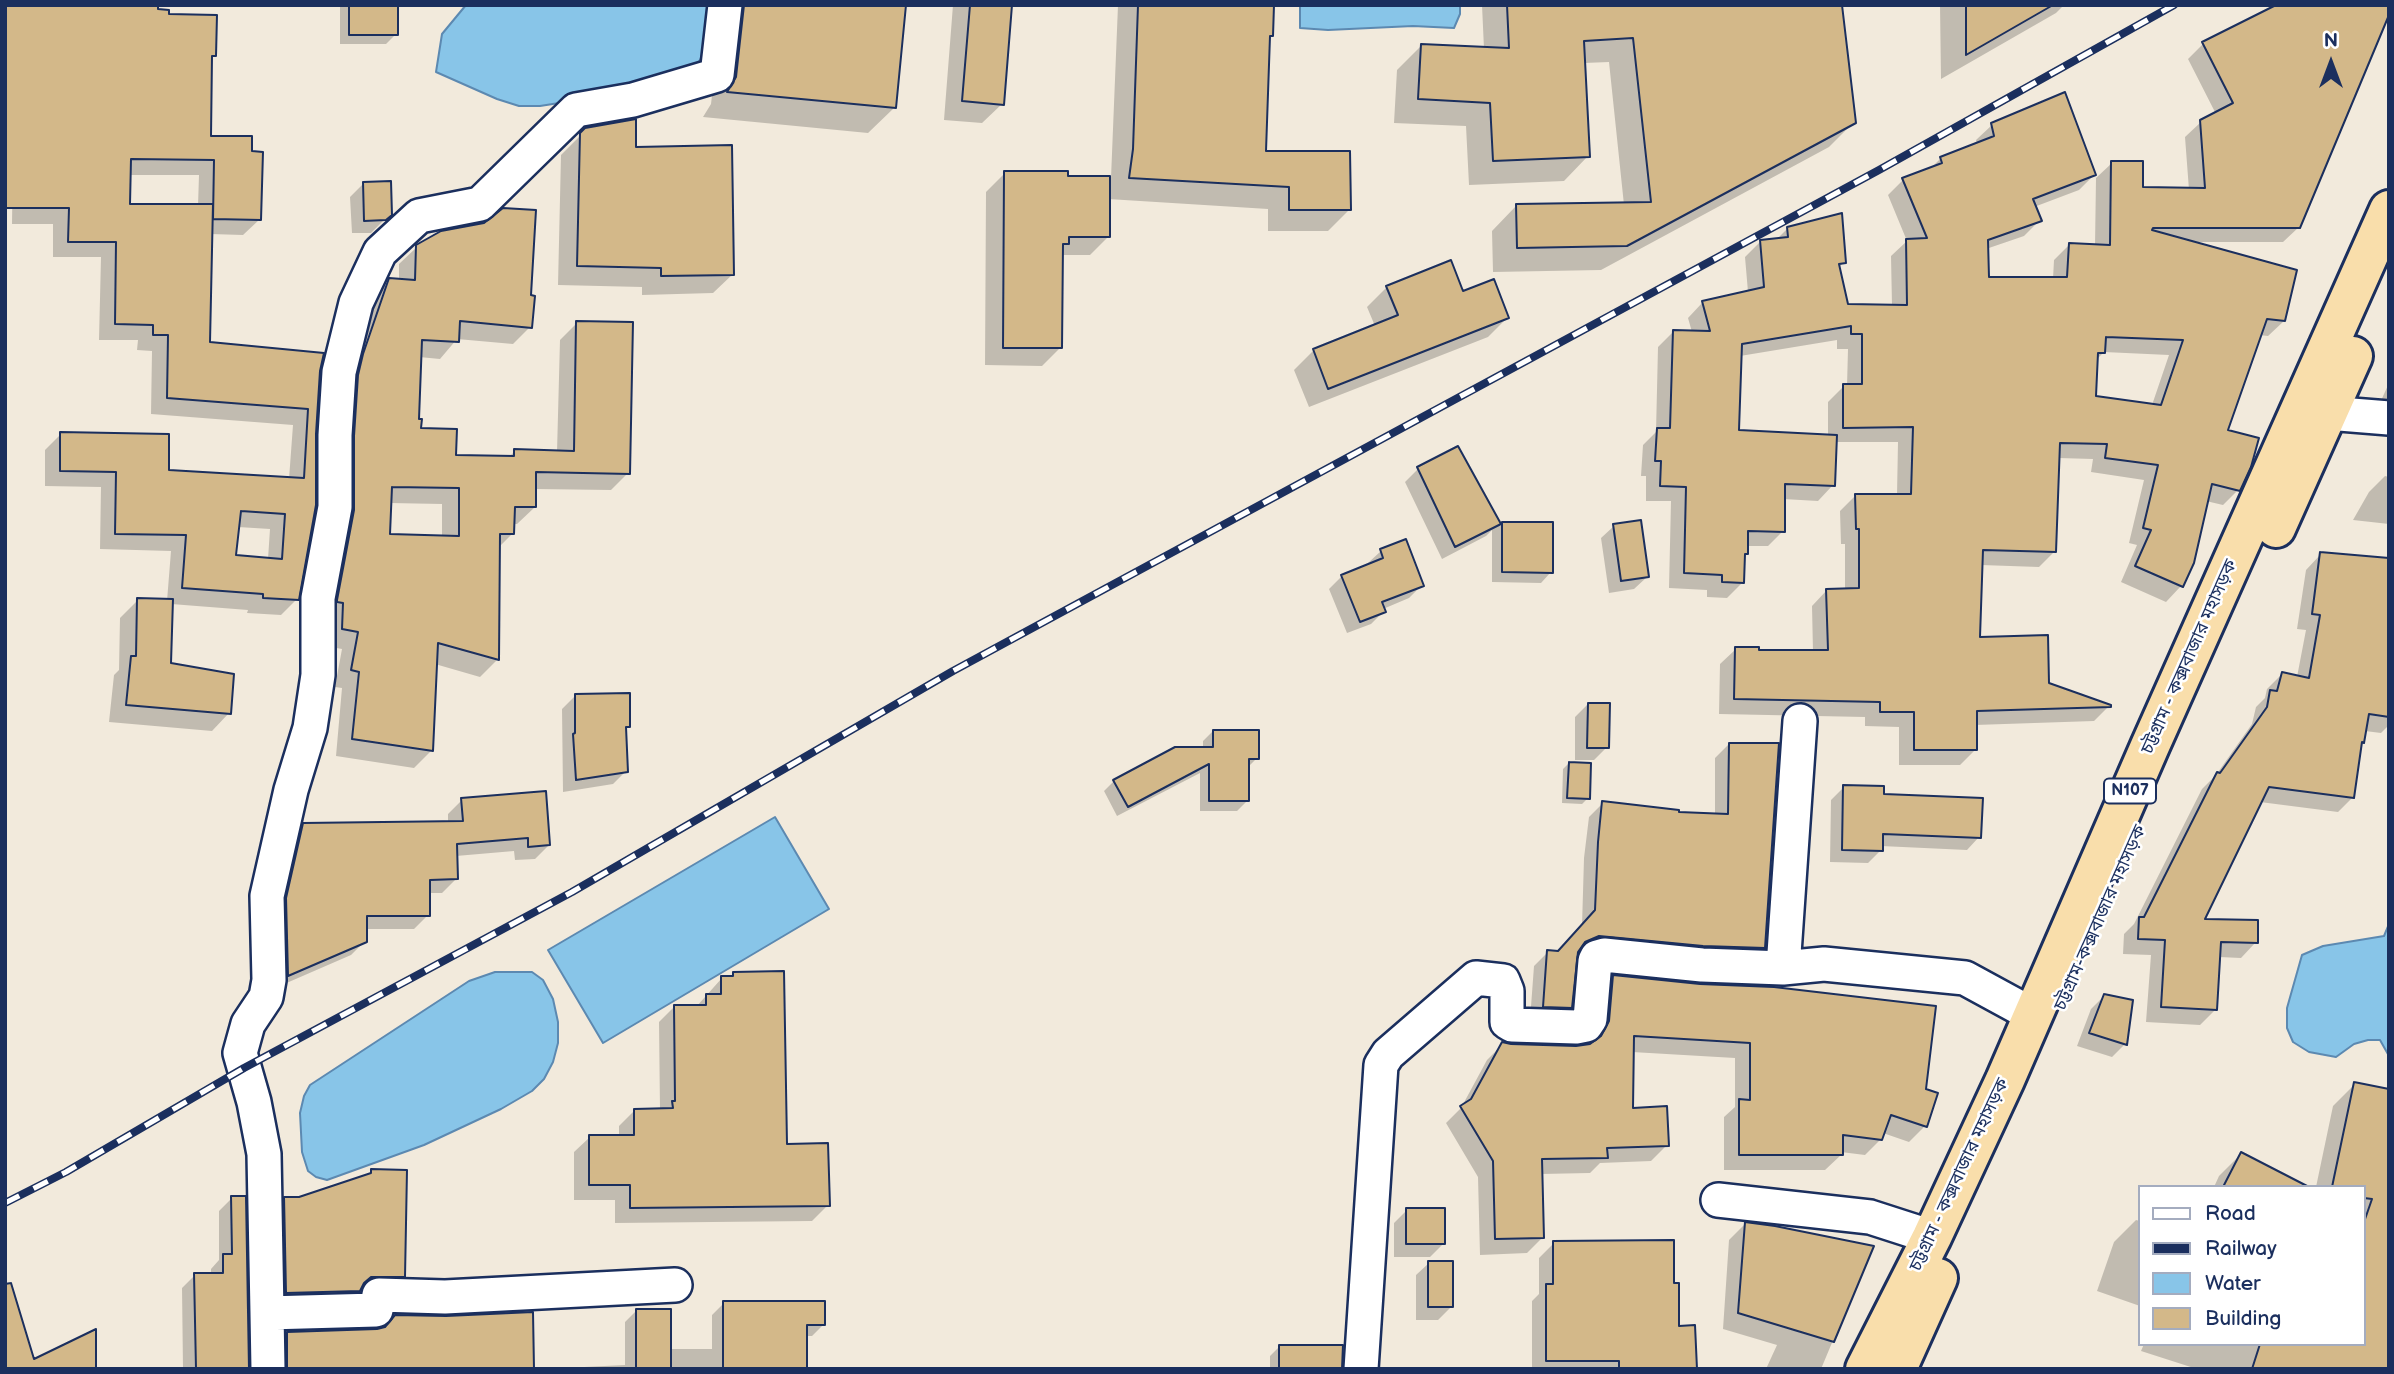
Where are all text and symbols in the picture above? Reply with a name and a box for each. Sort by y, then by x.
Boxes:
north arrow [2296,28,2366,98]
text: N [2324,30,2338,53]
street label: চট্টগ্রাম - কক্সবাজার মহাসড়ক [2137,557,2243,757]
road number: N107 [2104,778,2156,804]
street label: চট্টগ্রাম-কক্সবাজার মহাসড়ক [2050,822,2152,1014]
street label: চট্টগ্রাম - কক্সবাজার মহাসড়ক [1906,1075,2014,1275]
legend [2138,1185,2366,1346]
text: Road [2205,1201,2256,1226]
text: Railway [2205,1236,2277,1261]
text: Water [2205,1271,2261,1296]
text: Building [2205,1306,2281,1331]

